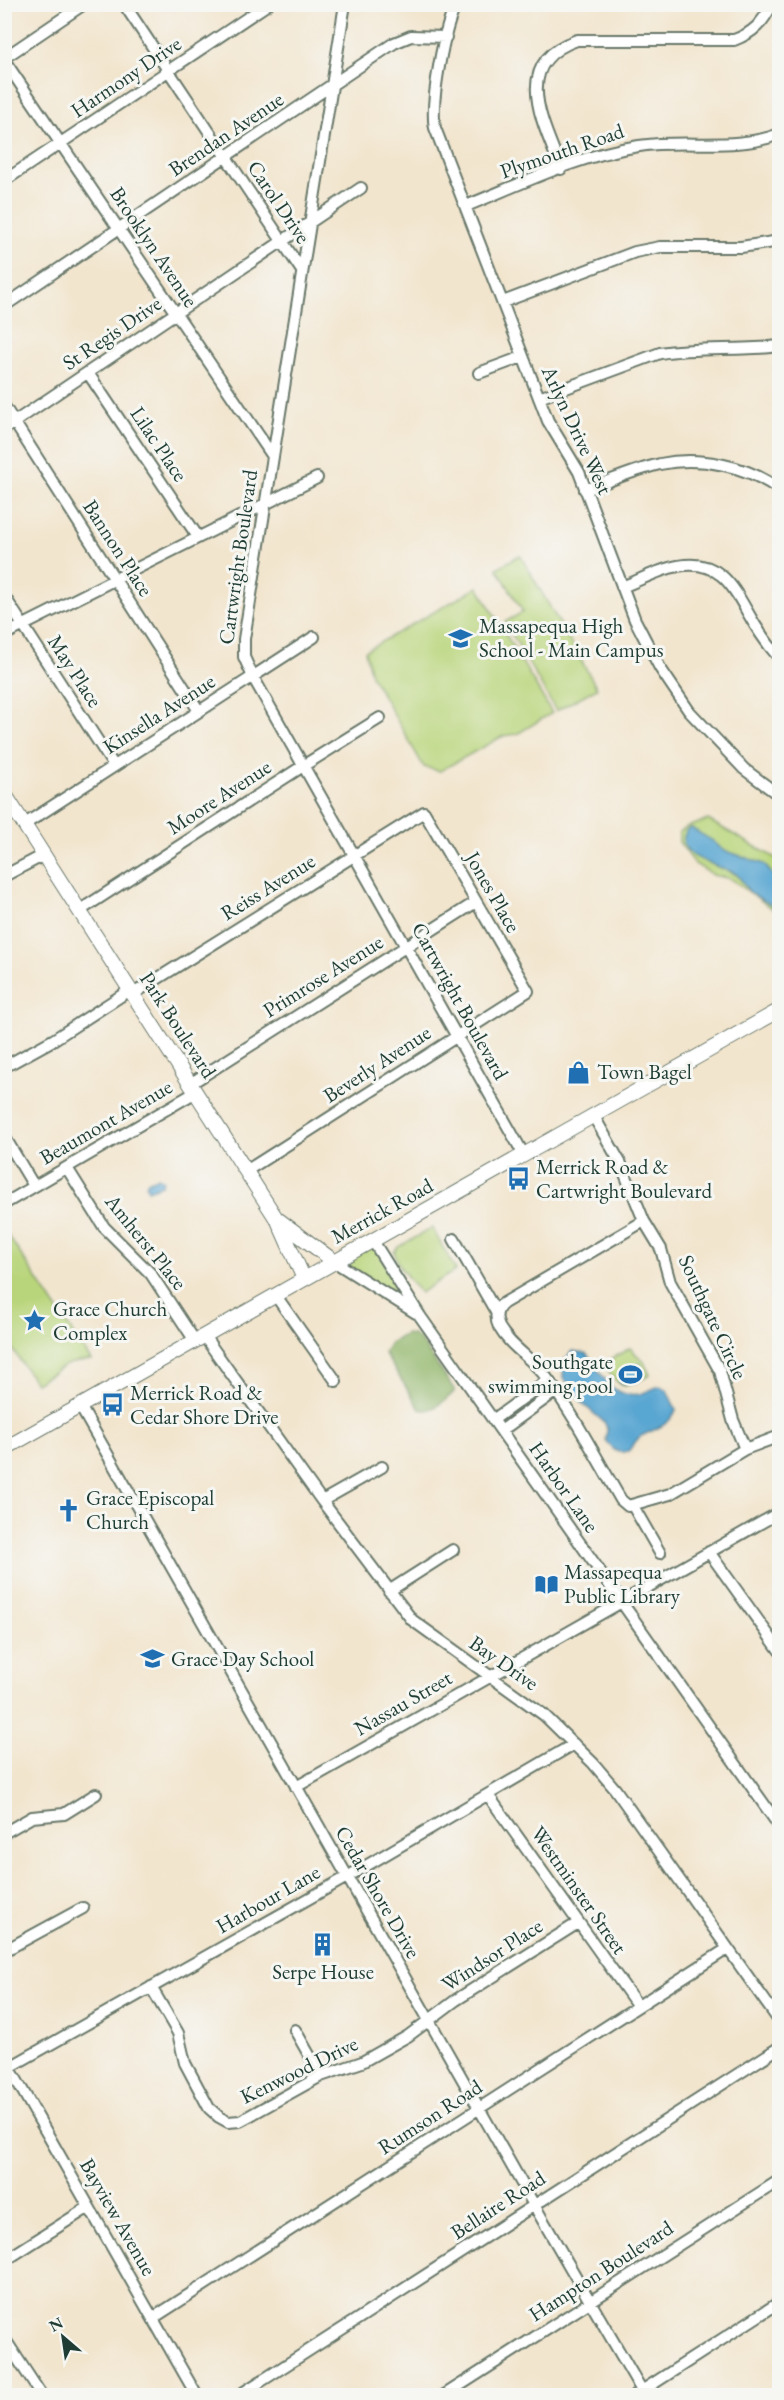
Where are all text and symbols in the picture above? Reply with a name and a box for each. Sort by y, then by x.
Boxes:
street label: Harmony Drive [65,30,186,123]
street label: Brendan Avenue [163,85,288,182]
street label: Plymouth Road [496,117,628,184]
street label: Carol Drive [242,155,317,248]
street label: Brooklyn Avenue [104,181,205,312]
street label: St Regis Drive [57,290,166,376]
street label: Arlyn Drive West [535,360,619,499]
street label: Lilac Place [124,401,194,486]
street label: Cartwright Boulevard [212,467,263,646]
street label: Bannon Place [77,494,160,601]
place label: Massapequa High School - Main Campus [479,612,664,663]
school or university icon: Massapequa High School - Main Campus [448,625,474,651]
street label: May Place [42,629,109,712]
street label: Kinsella Avenue [98,667,220,760]
street label: Moore Avenue [161,753,276,840]
street label: Jones Place [458,845,527,937]
street label: Reiss Avenue [215,847,320,926]
street label: Cartwright Boulevard [406,917,515,1085]
street label: Primrose Avenue [258,928,388,1023]
street label: Park Boulevard [134,966,223,1084]
street label: Beverly Avenue [318,1019,436,1108]
place label: Town Bagel [597,1058,692,1085]
shop icon: Town Bagel [566,1059,592,1085]
street label: Beaumont Avenue [35,1073,177,1170]
place label: Merrick Road & Cartwright Boulevard [536,1153,712,1204]
bus stop icon: Merrick Road & Cartwright Boulevard [505,1166,531,1192]
street label: Merrick Road [326,1171,438,1250]
street label: Amherst Place [99,1187,193,1295]
street label: Southgate Circle [673,1250,754,1383]
place label: Grace Church Complex [53,1295,168,1346]
place icon: Grace Church Complex [22,1308,48,1334]
place label: Southgate swimming pool [488,1348,613,1399]
sports icon: Southgate swimming pool [618,1361,644,1387]
place label: Merrick Road & Cedar Shore Drive [130,1379,278,1430]
bus stop icon: Merrick Road & Cedar Shore Drive [99,1392,125,1418]
street label: Harbor Lane [523,1436,606,1537]
place label: Grace Episcopal Church [86,1484,214,1535]
church icon: Grace Episcopal Church [55,1497,81,1523]
place label: Massapequa Public Library [564,1558,681,1609]
library icon: Massapequa Public Library [533,1571,559,1597]
street label: Bay Drive [464,1629,544,1696]
place label: Grace Day School [171,1645,314,1672]
school or university icon: Grace Day School [140,1646,166,1672]
street label: Nassau Street [349,1664,457,1741]
street label: Westminster Street [525,1820,634,1959]
street label: Cedar Shore Drive [330,1821,427,1963]
street label: Harbour Lane [211,1858,325,1939]
street label: Windsor Place [436,1912,547,1997]
building icon: Serpe House [310,1931,336,1957]
place label: Serpe House [272,1958,374,1985]
street label: Kenwood Drive [236,2029,362,2110]
street label: Rumson Road [373,2073,487,2160]
street label: Bayview Avenue [74,2153,163,2280]
street label: Bellaire Road [445,2164,550,2245]
street label: Hampton Boulevard [523,2214,678,2327]
north arrow [33,2307,93,2367]
text: N [45,2312,67,2337]

